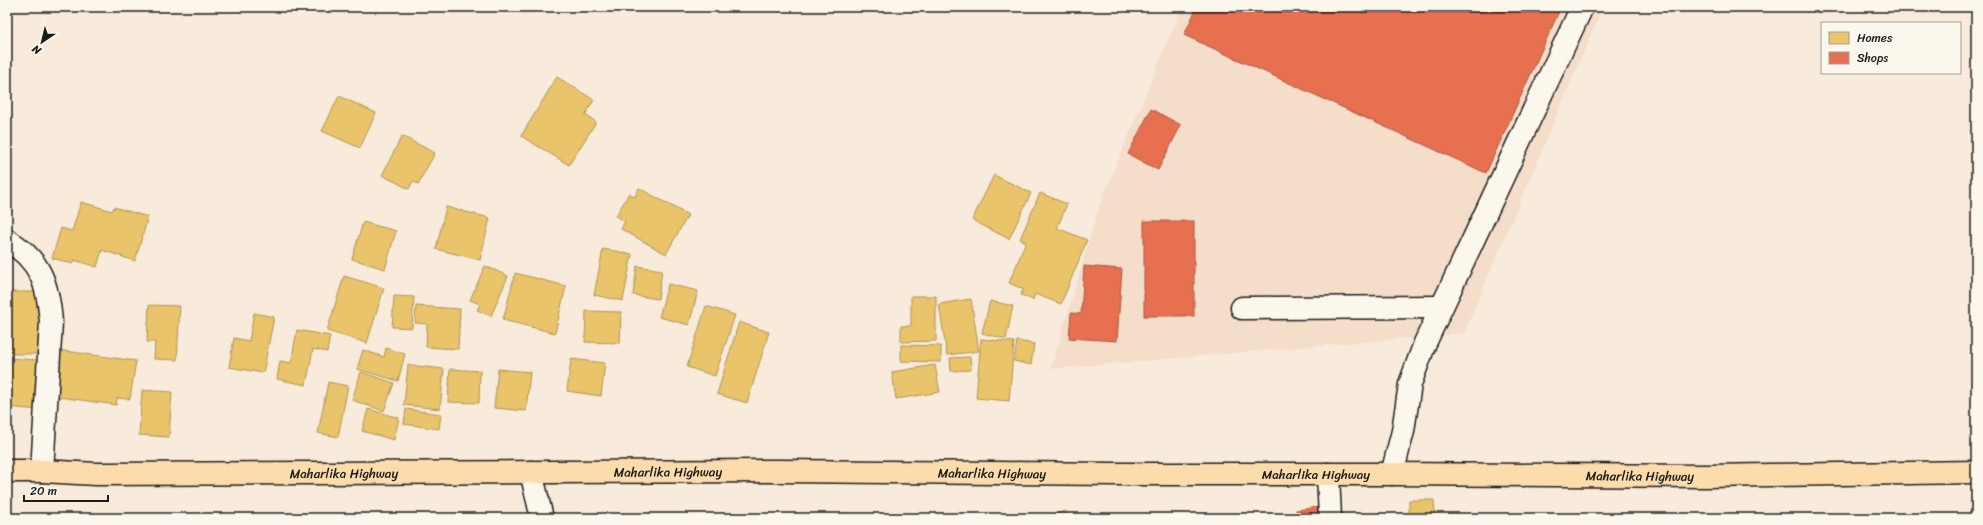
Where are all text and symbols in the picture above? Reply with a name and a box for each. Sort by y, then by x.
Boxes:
north arrow [22,22,62,62]
legend [1821,22,1961,74]
text: Homes [1857,27,1893,49]
text: N [28,40,46,60]
text: Shops [1857,47,1888,69]
street label: Maharlika Highway [614,460,722,484]
street label: Maharlika Highway [938,461,1046,485]
street label: Maharlika Highway [290,462,398,485]
street label: Maharlika Highway [1262,463,1370,486]
street label: Maharlika Highway [1586,464,1694,488]
scale bar [24,477,108,503]
text: 20 m [30,480,57,502]

